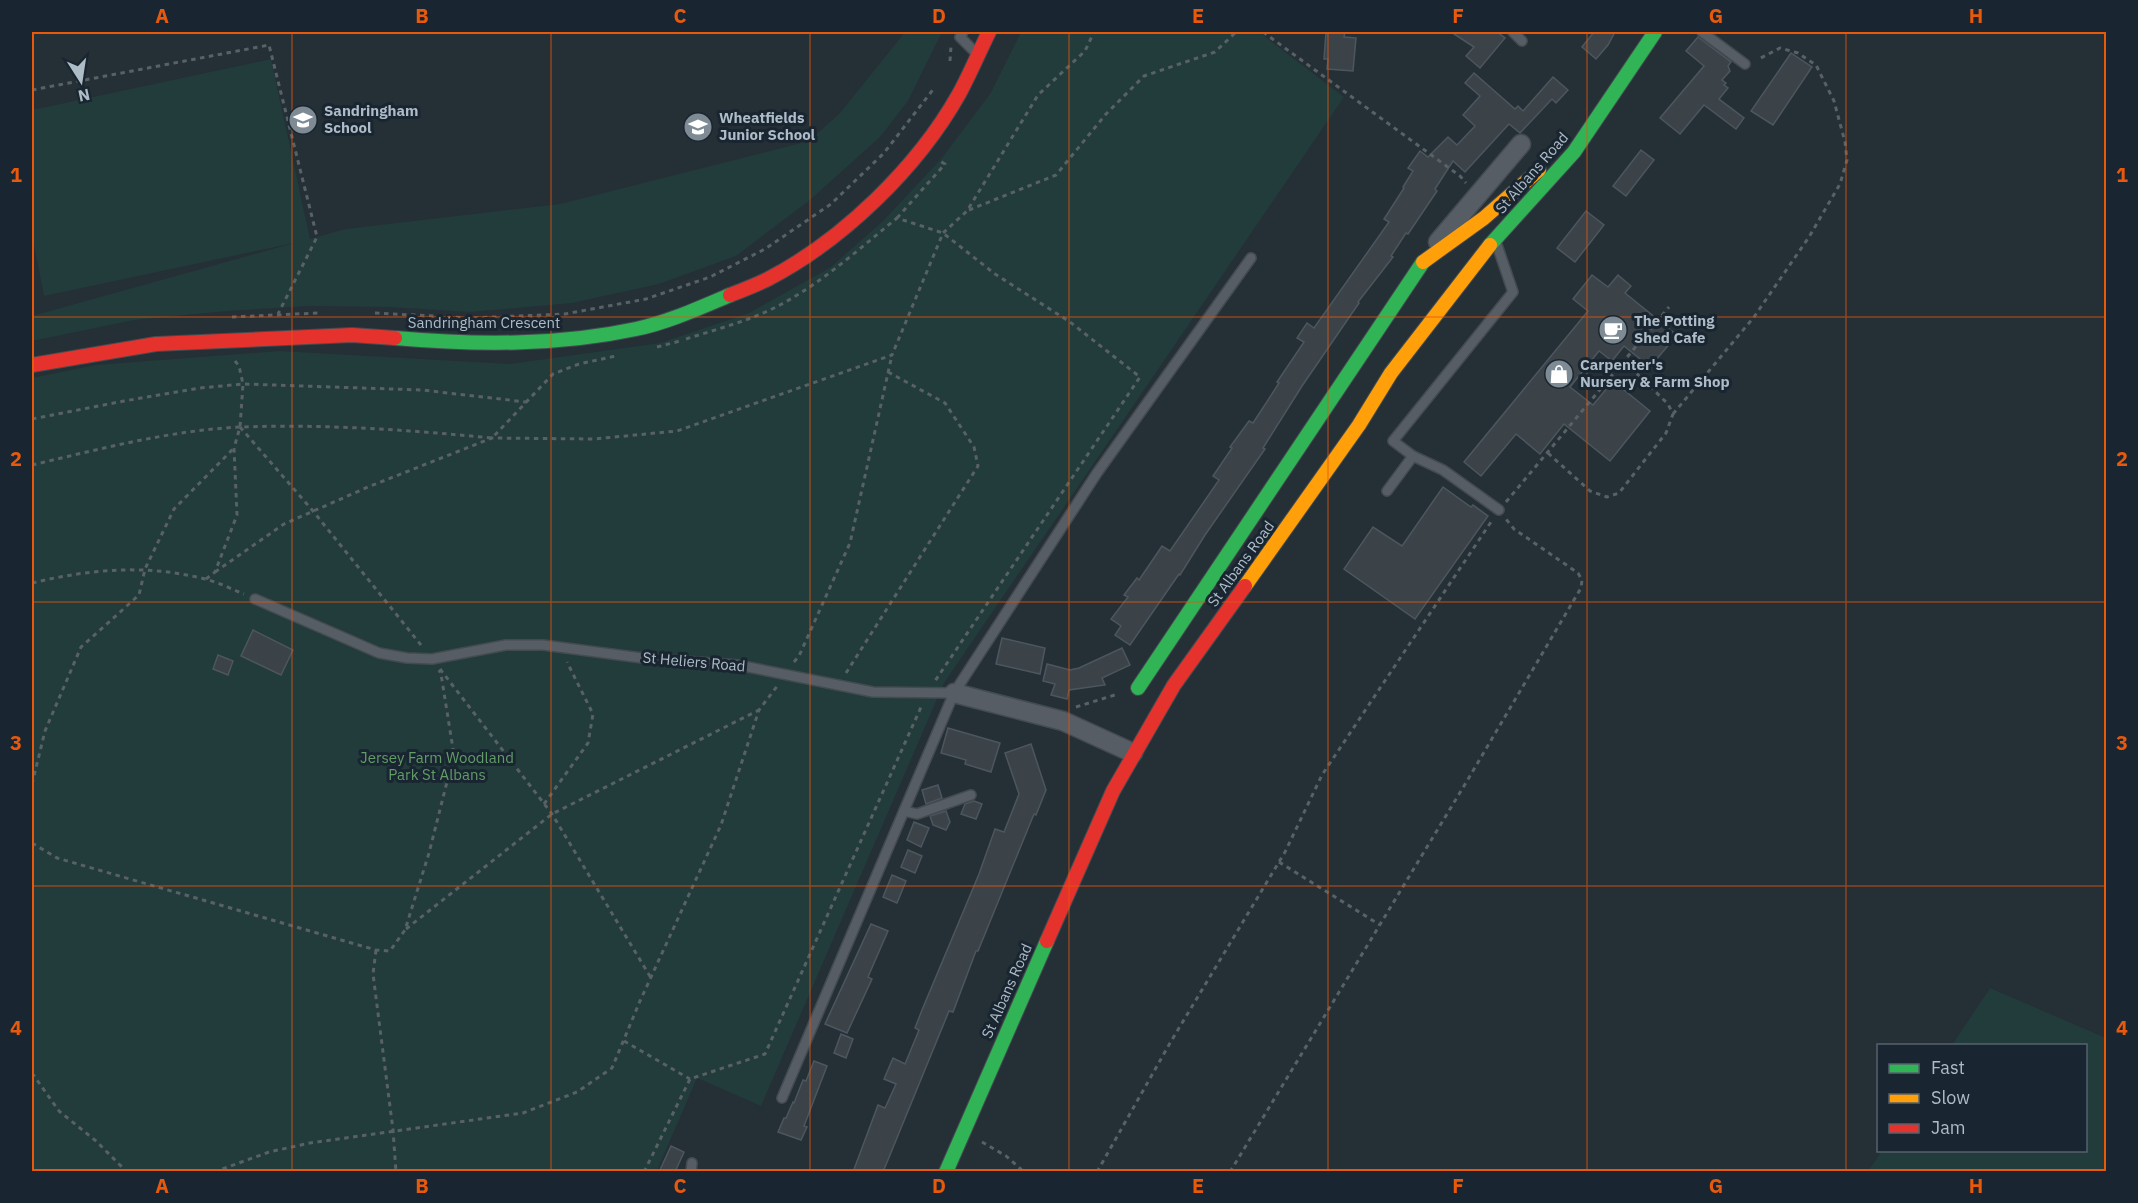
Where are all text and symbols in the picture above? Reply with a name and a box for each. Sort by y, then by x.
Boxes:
text: A [155,2,169,29]
text: B [415,2,429,29]
text: C [673,2,687,29]
text: D [932,2,946,29]
text: E [1192,2,1204,29]
text: F [1452,2,1464,29]
text: G [1709,2,1723,29]
text: H [1969,2,1983,29]
north arrow [51,51,111,111]
text: N [76,85,92,107]
place label: Sandringham School [324,101,418,137]
school or university icon: Sandringham School [287,104,319,136]
place label: Wheatfields Junior School [719,108,816,144]
school or university icon: Wheatfields Junior School [682,111,714,143]
street label: St Albans Road [1491,128,1572,217]
text: 1 [10,161,22,188]
text: 1 [2116,161,2128,188]
place label: The Potting Shed Cafe [1634,311,1715,347]
street label: Sandringham Crescent [408,313,560,332]
cafe icon: The Potting Shed Cafe [1597,314,1629,346]
place label: Carpenter's Nursery & Farm Shop [1580,355,1730,391]
shop icon: Carpenter's Nursery & Farm Shop [1543,358,1575,390]
text: 2 [10,445,22,472]
text: 2 [2116,445,2128,472]
street label: St Albans Road [1203,517,1278,610]
street label: St Heliers Road [642,648,746,675]
text: 3 [10,729,22,756]
text: 3 [2116,729,2128,756]
park label: Jersey Farm Woodland Park St Albans [360,748,514,784]
street label: St Albans Road [977,940,1036,1041]
text: 4 [10,1014,22,1041]
text: 4 [2116,1014,2128,1041]
legend [1877,1044,2087,1152]
text: Fast [1931,1056,1965,1079]
text: Slow [1931,1086,1970,1109]
text: Jam [1931,1116,1966,1139]
text: A [155,1172,169,1199]
text: B [415,1172,429,1199]
text: C [673,1172,687,1199]
text: D [932,1172,946,1199]
text: E [1192,1172,1204,1199]
text: F [1452,1172,1464,1199]
text: G [1709,1172,1723,1199]
text: H [1969,1172,1983,1199]

